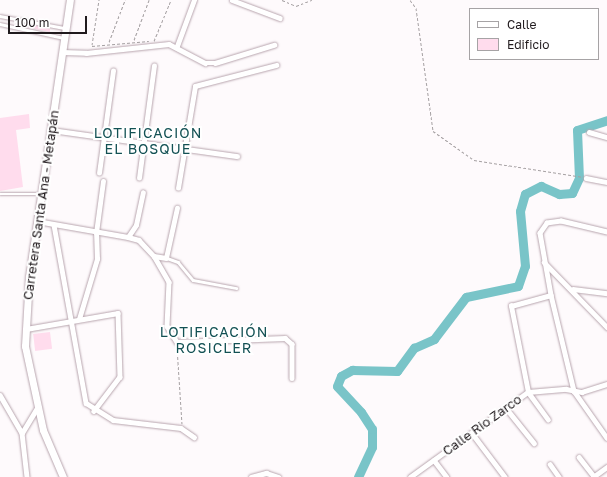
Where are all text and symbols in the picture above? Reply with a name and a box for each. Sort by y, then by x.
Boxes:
scale bar [10,8,89,34]
legend [469,8,599,60]
text: 100 m [15,15,49,30]
text: Calle [507,17,536,32]
text: Edificio [507,37,549,52]
street label: Carretera Santa Ana - Metapán [20,109,62,301]
district label: LOTIFICACIÓN EL BOSQUE [94,125,202,158]
district label: LOTIFICACIÓN ROSICLER [160,324,268,356]
street label: Calle Rio Zarco [440,391,524,459]

